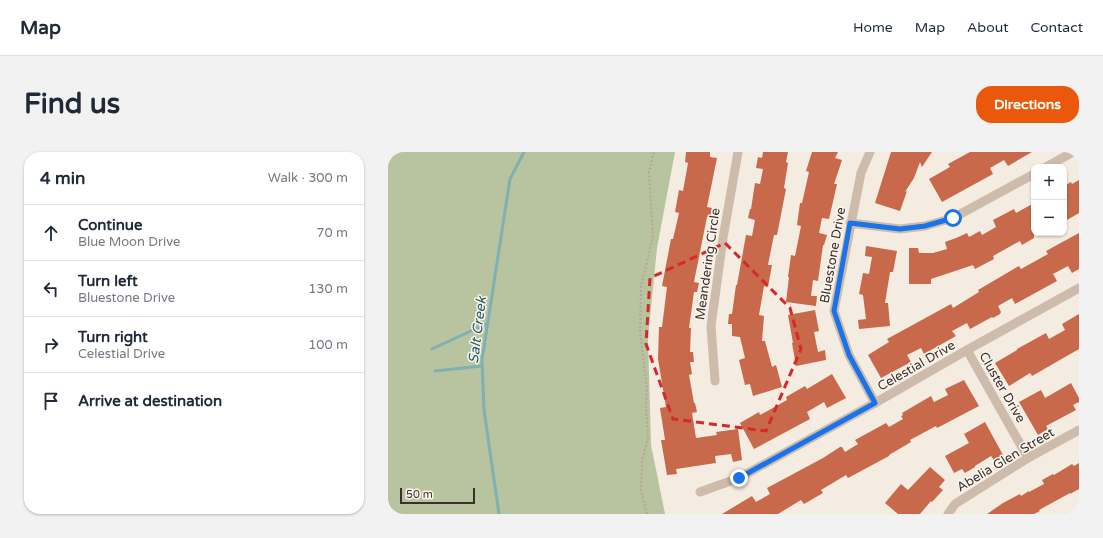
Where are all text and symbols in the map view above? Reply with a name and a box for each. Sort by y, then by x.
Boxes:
text: Map [20,17,61,39]
text: Home [853,19,893,36]
text: Map [915,19,945,36]
text: About [967,19,1009,36]
text: Contact [1031,19,1083,36]
button: Directions [976,86,1079,123]
text: Find us [24,87,120,121]
map controls [1031,164,1067,236]
button: + [1031,164,1067,200]
text: 4 min [40,168,85,189]
text: Walk · 300 m [268,170,348,186]
button: − [1031,200,1067,236]
street label: Bluestone Drive [817,206,849,304]
street label: Meandering Circle [692,207,724,321]
route start [944,209,962,227]
text: Continue [78,216,142,234]
icon: ahead [40,222,62,244]
text: 70 m [316,225,348,241]
text: Blue Moon Drive [78,234,180,250]
text: Turn left [78,272,138,290]
icon: left [40,278,62,300]
text: 130 m [308,281,348,297]
text: Bluestone Drive [78,290,175,306]
water label: Salt Creek [465,294,490,364]
text: Turn right [78,328,148,346]
icon: right [40,334,62,356]
text: 100 m [308,337,348,353]
street label: Celestial Drive [875,337,958,395]
text: Celestial Drive [78,346,165,362]
street label: Cluster Drive [975,349,1029,426]
icon: arrive [40,390,62,412]
text: Arrive at destination [78,392,222,410]
street label: Abelia Glen Street [954,424,1057,495]
route end [730,469,748,487]
scale bar [400,486,475,505]
text: 50 m [406,488,433,501]

